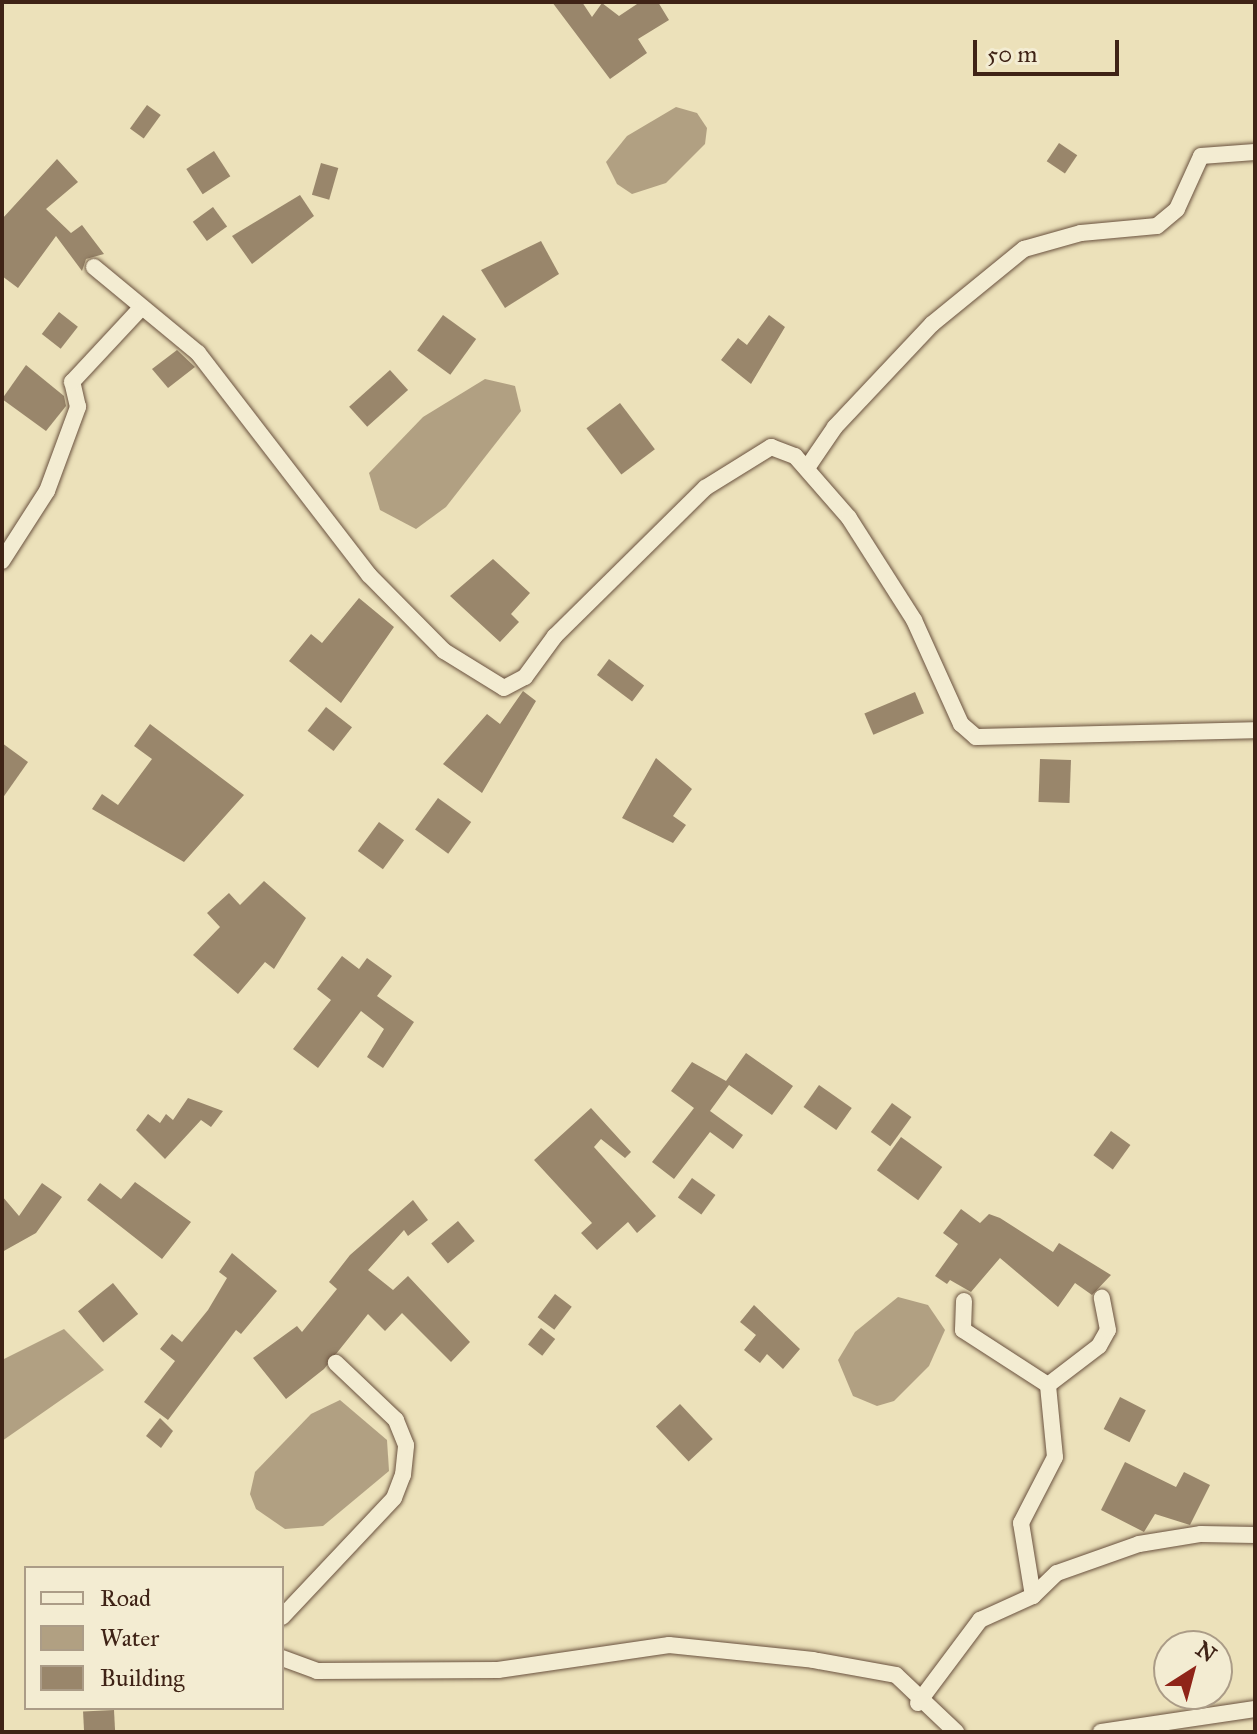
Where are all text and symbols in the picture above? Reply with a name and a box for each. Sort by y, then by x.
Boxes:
scale bar [977,24,1123,74]
text: 50 m [987,39,1037,69]
legend [24,1566,284,1710]
text: Road [100,1583,151,1613]
text: Water [100,1623,159,1653]
north arrow [1153,1630,1233,1710]
text: N [1191,1635,1222,1668]
text: Building [100,1663,185,1693]

